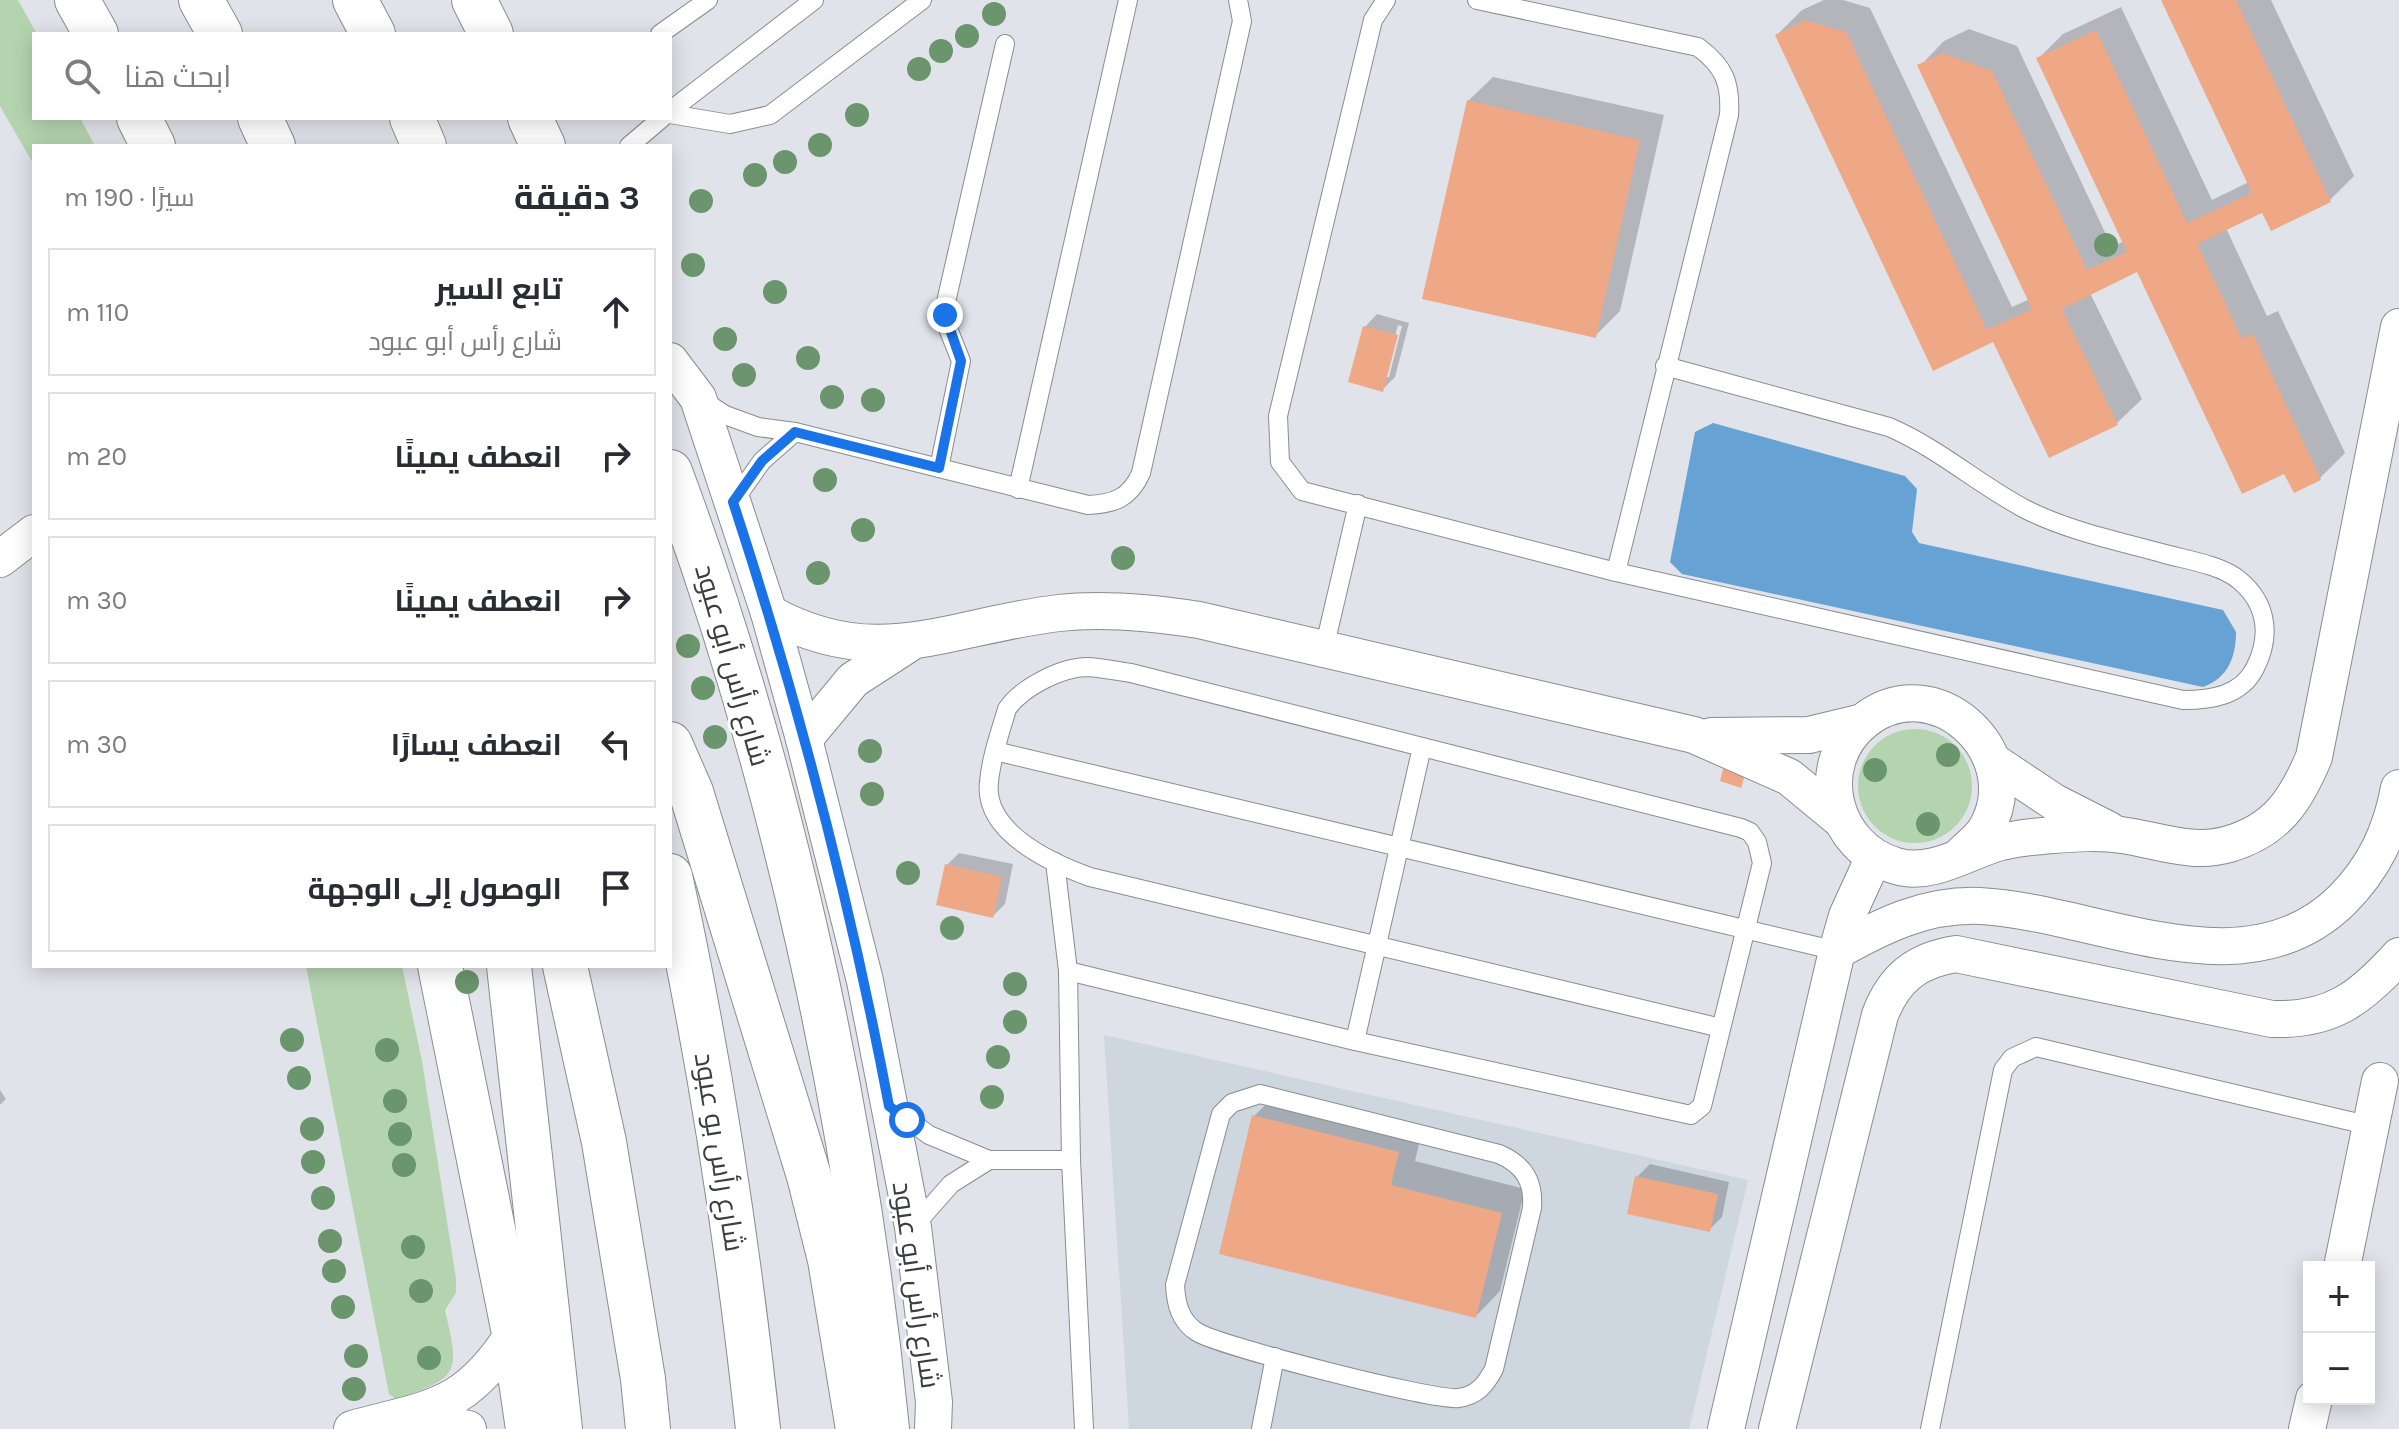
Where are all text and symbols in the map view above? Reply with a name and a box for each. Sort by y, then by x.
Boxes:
search box [32,32,672,120]
icon: search [60,54,104,98]
text: ابحث هنا [124,59,231,95]
text: 3 دقيقة [514,178,640,218]
text: سيرًا · 190 m [64,182,195,213]
text: تابع السير [435,271,562,307]
icon: ahead [594,290,638,334]
text: 110 m [66,297,129,328]
route end [927,297,963,333]
text: شارع رأس أبو عبود [368,326,562,357]
icon: right [594,434,638,478]
text: انعطف يمينًا [394,439,562,475]
text: 20 m [66,441,127,472]
street label: شارع رأس أبو عبود [686,560,778,771]
icon: right [594,578,638,622]
text: انعطف يمينًا [394,583,562,619]
text: 30 m [66,585,127,616]
icon: left [594,722,638,766]
text: انعطف يسارًا [391,727,562,763]
text: 30 m [66,729,127,760]
icon: arrive [594,866,638,910]
text: الوصول إلى الوجهة [308,871,562,907]
street label: شارع رأس بو عبود [685,1050,753,1254]
route start [889,1102,925,1138]
street label: شارع رأس أبو عبود [884,1179,948,1391]
map controls [2303,1261,2375,1405]
button: + [2303,1261,2375,1333]
button: − [2303,1333,2375,1405]

